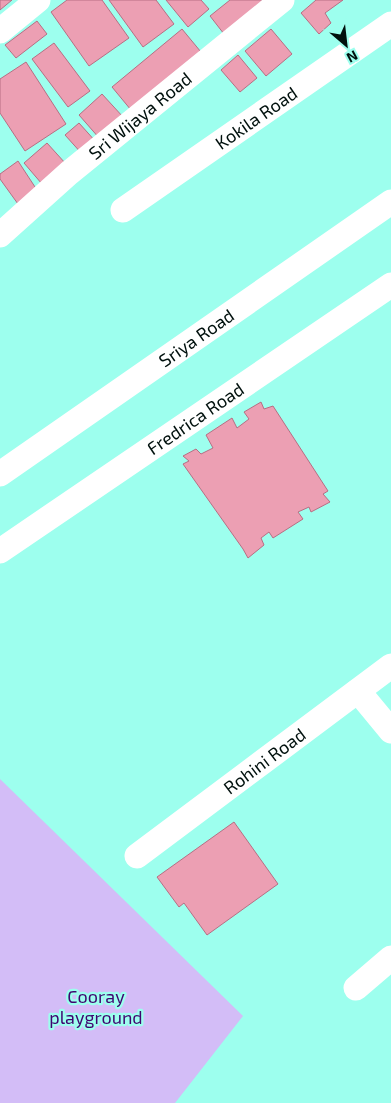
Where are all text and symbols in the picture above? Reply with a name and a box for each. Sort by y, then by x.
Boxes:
north arrow [321,20,371,70]
text: N [344,47,361,67]
street label: Sri Wijaya Road [84,67,196,164]
street label: Kokila Road [211,82,301,154]
street label: Sriya Road [154,304,238,371]
street label: Fredrica Road [143,378,248,459]
street label: Rohini Road [219,723,310,799]
park label: Cooray playground [49,985,143,1028]

